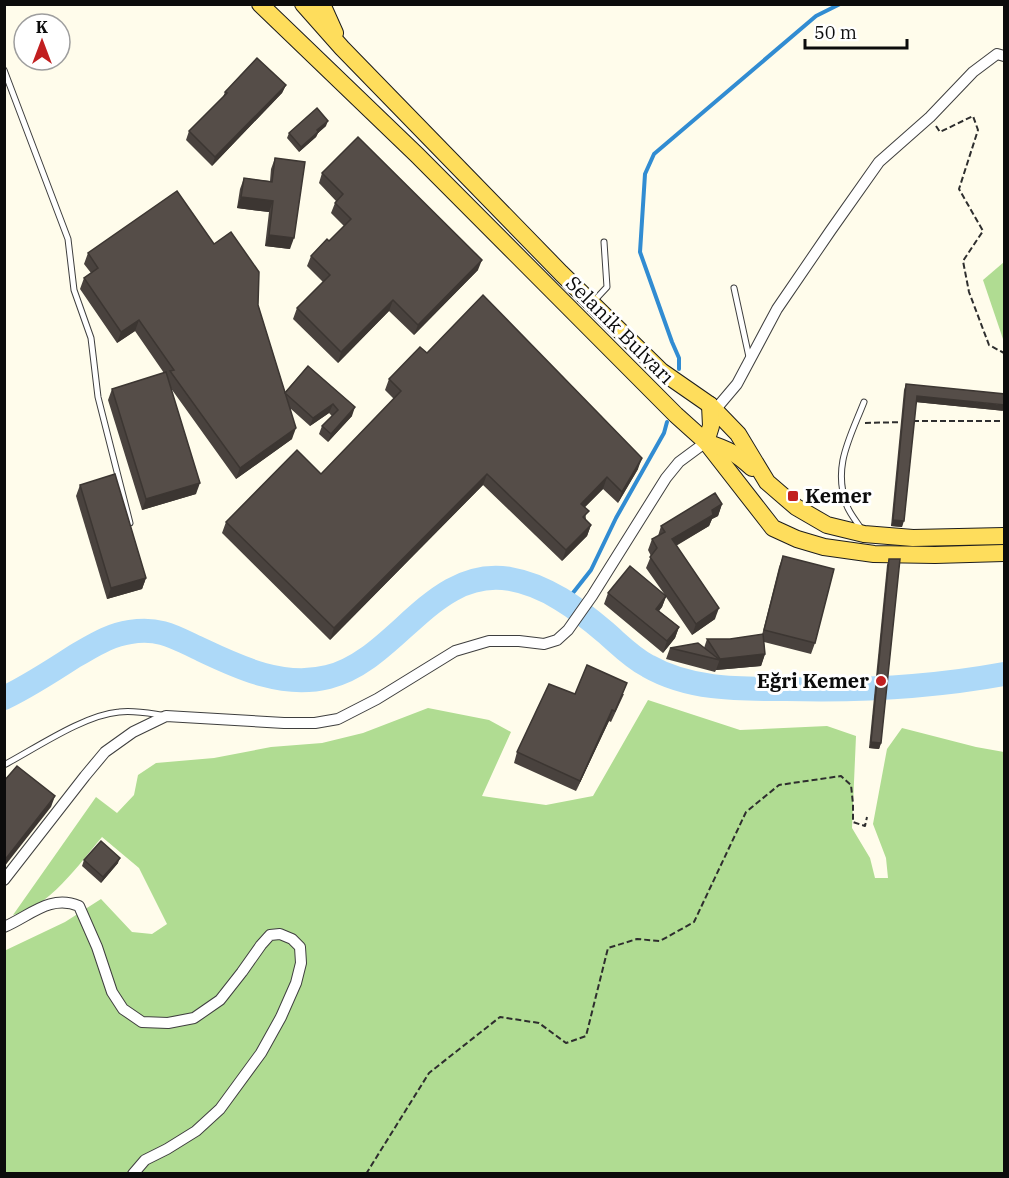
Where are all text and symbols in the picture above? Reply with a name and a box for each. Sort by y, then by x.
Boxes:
north arrow [12,12,72,72]
scale bar [805,12,907,50]
text: K [36,17,49,37]
text: 50 m [814,21,857,44]
street label: Selanik Bulvarı [560,270,680,390]
place label: Kemer [805,482,872,509]
marker: Kemer [786,489,800,503]
place label: Eğri Kemer [757,667,869,694]
marker: Eğri Kemer [874,674,888,688]

